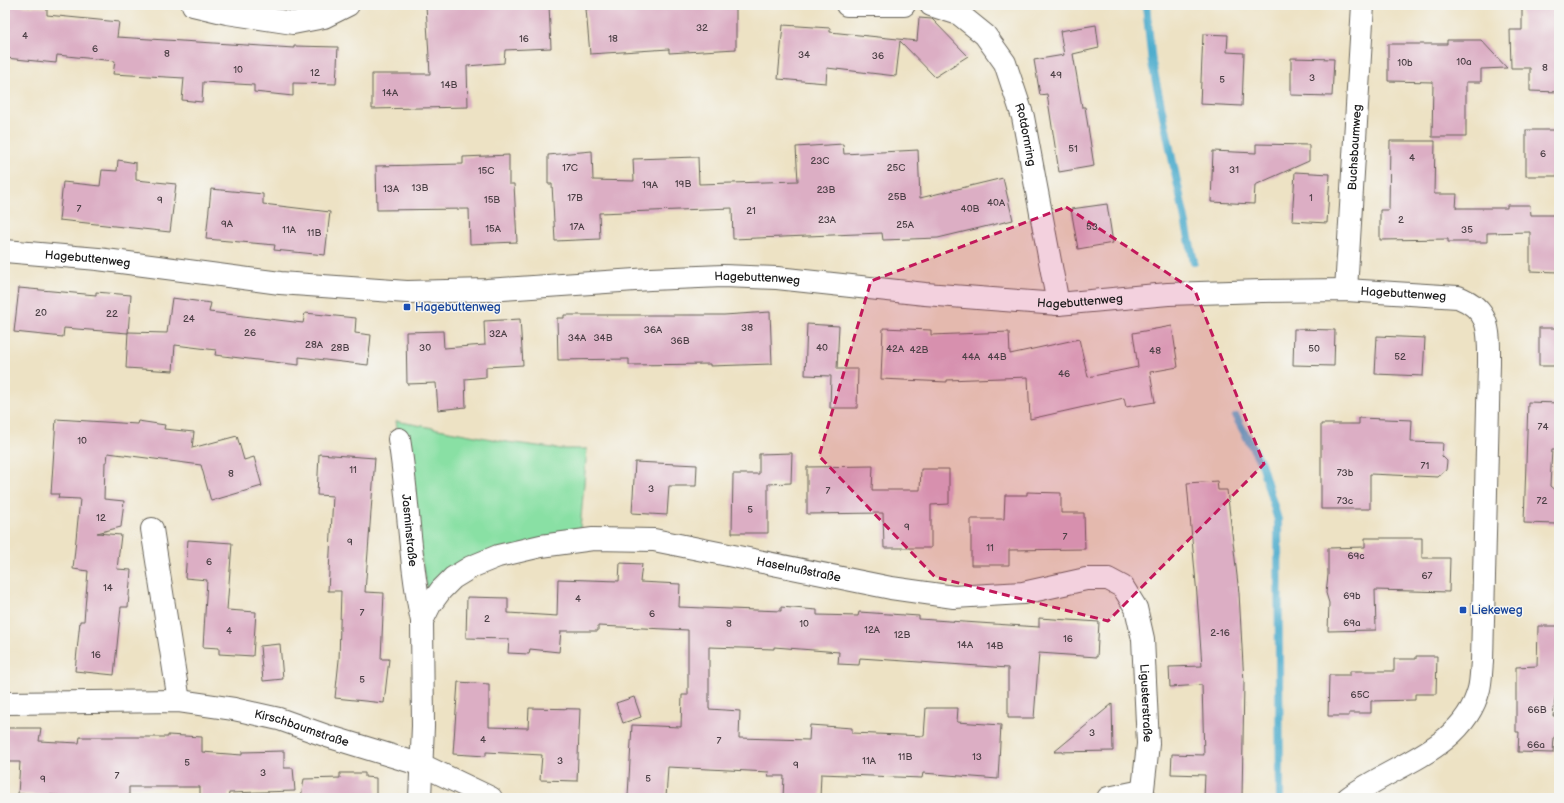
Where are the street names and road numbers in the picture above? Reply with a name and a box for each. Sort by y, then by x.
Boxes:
street label: Rotdornring [1011,101,1039,168]
street label: Buchsbaumweg [1345,104,1365,191]
street label: Hagebuttenweg [44,247,131,271]
street label: Hagebuttenweg [714,269,801,288]
street label: Hagebuttenweg [1360,284,1447,304]
street label: Hagebuttenweg [1037,291,1123,312]
street label: Jasminstraße [398,494,420,567]
street label: Haselnußstraße [755,554,842,586]
street label: Ligusterstraße [1136,663,1155,743]
street label: Kirschbaumstraße [253,707,351,750]

